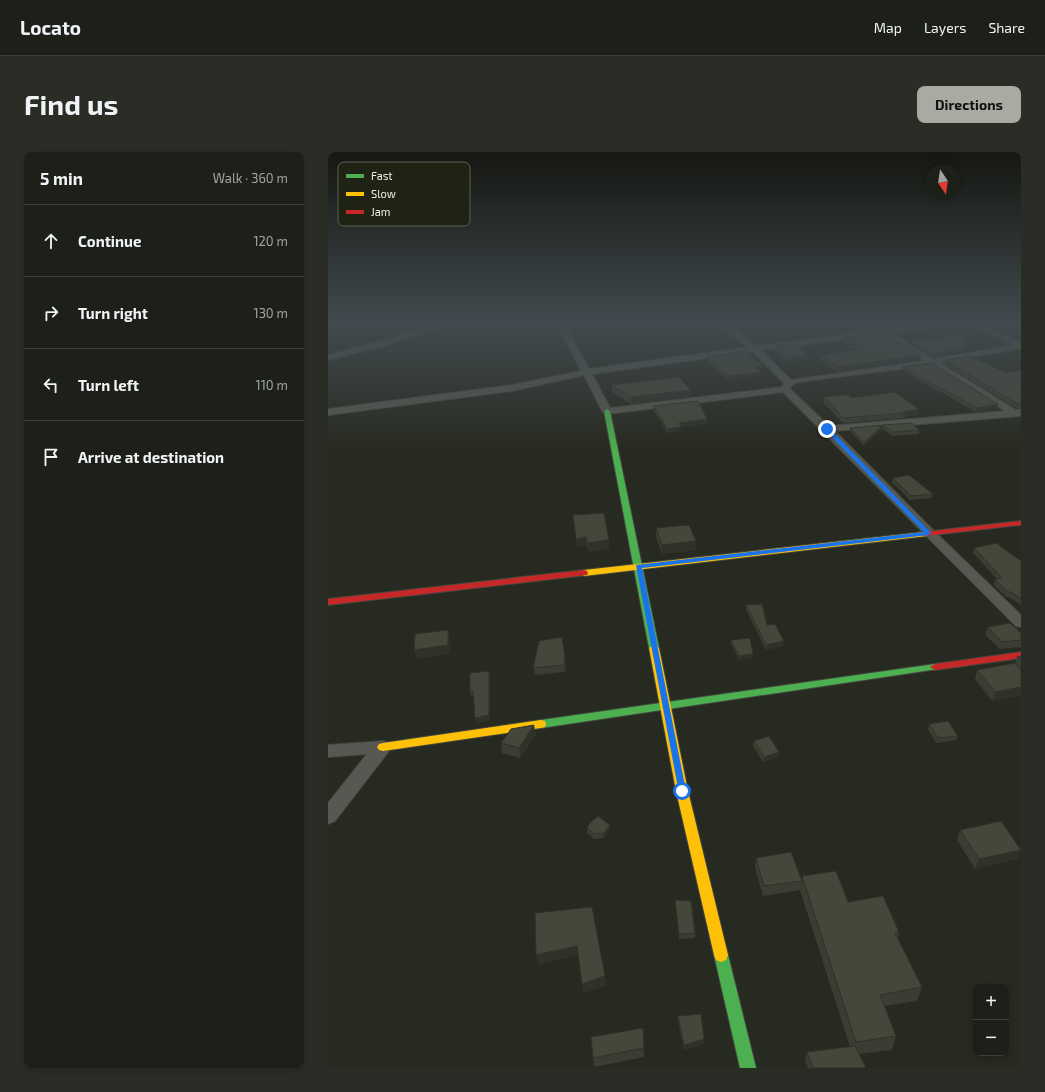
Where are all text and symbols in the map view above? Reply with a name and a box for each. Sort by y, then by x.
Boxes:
text: Locato [20,16,81,39]
text: Map [874,19,902,36]
text: Layers [924,19,966,36]
text: Share [988,19,1025,36]
button: Directions [917,86,1021,123]
text: Find us [24,87,118,121]
legend [338,162,470,226]
north arrow [925,164,961,200]
text: 5 min [40,168,83,188]
text: Fast [371,169,393,182]
text: Walk · 360 m [213,170,288,186]
text: Slow [371,187,396,200]
text: Jam [371,205,390,218]
icon: ahead [40,230,62,252]
text: Continue [78,232,141,250]
text: 120 m [253,233,288,249]
icon: right [40,302,62,324]
text: Turn right [78,304,148,322]
text: 130 m [253,305,288,321]
icon: left [40,374,62,396]
text: Turn left [78,376,139,394]
text: 110 m [256,377,288,393]
route end [818,420,836,438]
icon: arrive [40,446,62,468]
text: Arrive at destination [78,448,224,466]
route start [673,782,691,800]
map controls [973,984,1009,1056]
button: + [973,984,1009,1020]
button: − [973,1020,1009,1056]

